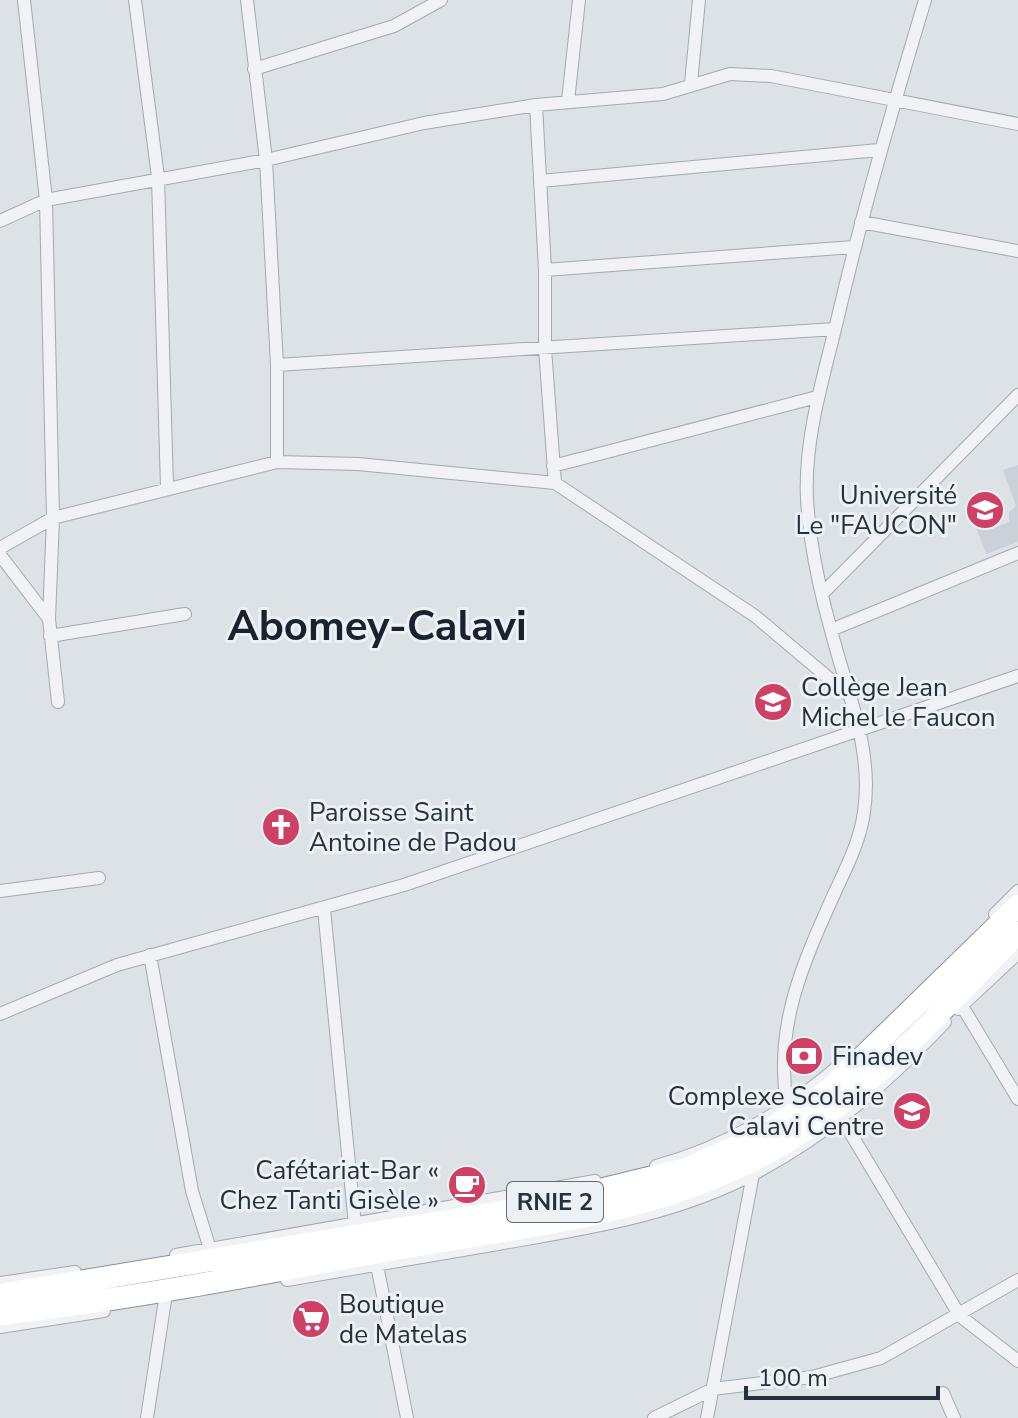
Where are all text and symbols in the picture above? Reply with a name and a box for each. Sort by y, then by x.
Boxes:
place label: Université Le "FAUCON" [796,478,957,543]
school or university icon: Université Le "FAUCON" [964,489,1006,531]
district label: Abomey-Calavi [227,598,527,655]
place label: Collège Jean Michel le Faucon [801,670,995,735]
school or university icon: Collège Jean Michel le Faucon [752,681,794,723]
place label: Paroisse Saint Antoine de Padou [309,795,517,860]
church icon: Paroisse Saint Antoine de Padou [260,806,302,848]
bank icon: Finadev [783,1035,825,1077]
place label: Finadev [832,1039,924,1074]
place label: Complexe Scolaire Calavi Centre [668,1079,884,1144]
school or university icon: Complexe Scolaire Calavi Centre [891,1090,933,1132]
place label: Cafétariat-Bar « Chez Tanti Gisèle » [219,1153,439,1218]
cafe icon: Cafétariat-Bar « Chez Tanti Gisèle » [446,1164,488,1206]
road number: RNIE 2 [507,1182,603,1222]
place label: Boutique de Matelas [339,1287,467,1352]
supermarket icon: Boutique de Matelas [290,1298,332,1340]
scale bar [746,1350,938,1400]
text: 100 m [758,1362,828,1394]

